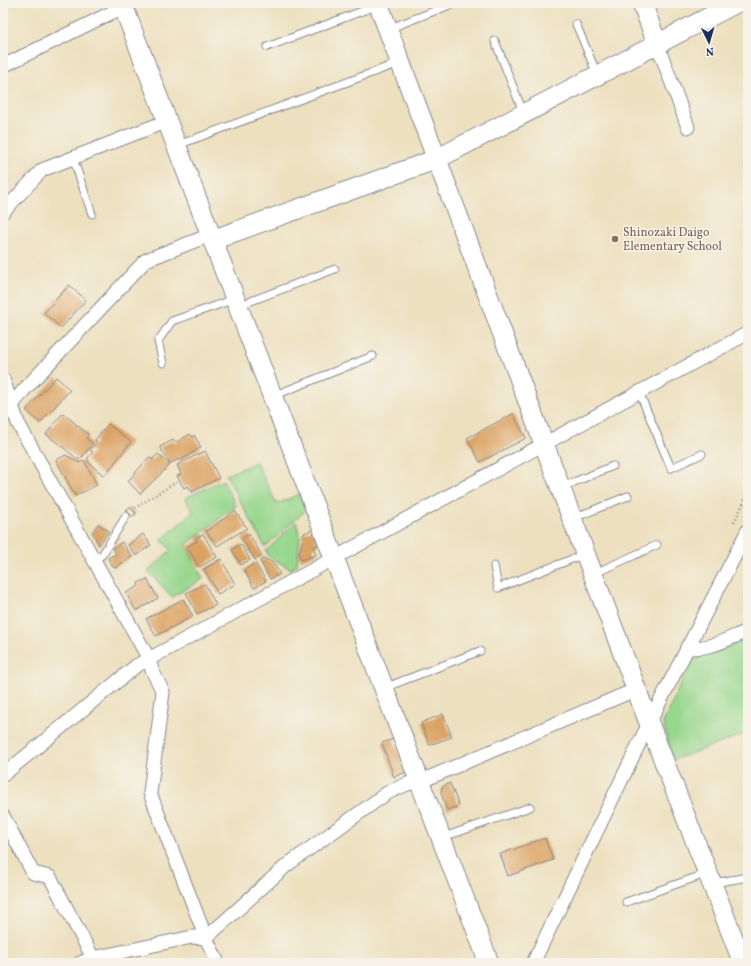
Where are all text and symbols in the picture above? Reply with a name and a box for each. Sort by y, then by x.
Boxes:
north arrow [689,22,729,62]
text: N [705,43,714,58]
place label: Shinozaki Daigo Elementary School [623,225,722,255]
marker: Shinozaki Daigo Elementary School [610,234,620,244]

